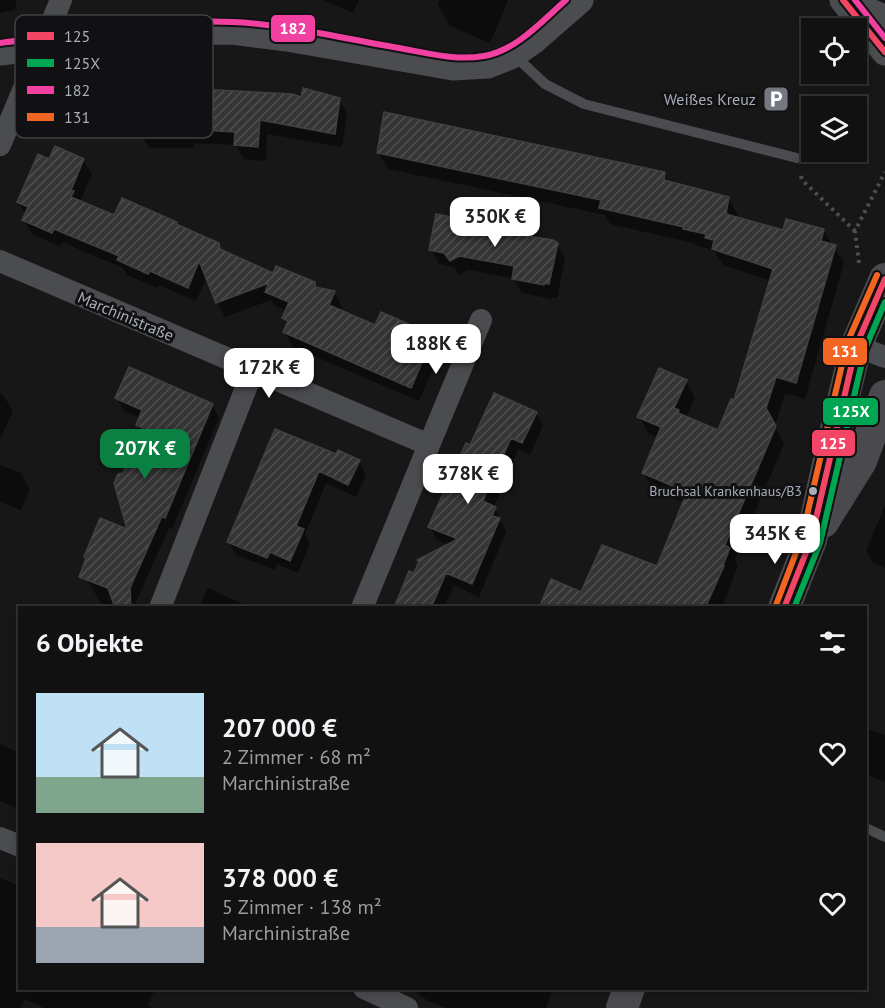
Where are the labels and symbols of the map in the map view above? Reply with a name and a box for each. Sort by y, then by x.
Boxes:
line badge: 182 [270,14,316,43]
legend [15,15,213,138]
text: 182 [279,18,307,38]
text: 125 [64,26,90,46]
text: 125X [64,53,100,73]
text: 182 [64,80,90,100]
parking icon: Weißes Kreuz [761,84,791,114]
place label: Weißes Kreuz [664,89,756,109]
text: 131 [64,107,90,127]
pin: 350K € [446,197,544,248]
street label: Marchinistraße [75,287,177,345]
pin: 188K € [387,324,485,375]
line badge: 131 [822,337,868,366]
text: 131 [831,341,859,361]
pin: 172K € [220,348,318,399]
line badge: 125X [822,397,879,426]
text: 125X [832,401,870,421]
pin: 207K € [96,429,194,480]
line badge: 125 [811,429,856,457]
text: 125 [819,433,847,453]
pin: 378K € [419,454,517,505]
place label: Bruchsal Krankenhaus/B3 [649,482,802,500]
marker: Bruchsal Krankenhaus/B3 [807,485,819,497]
pin: 345K € [726,514,824,565]

